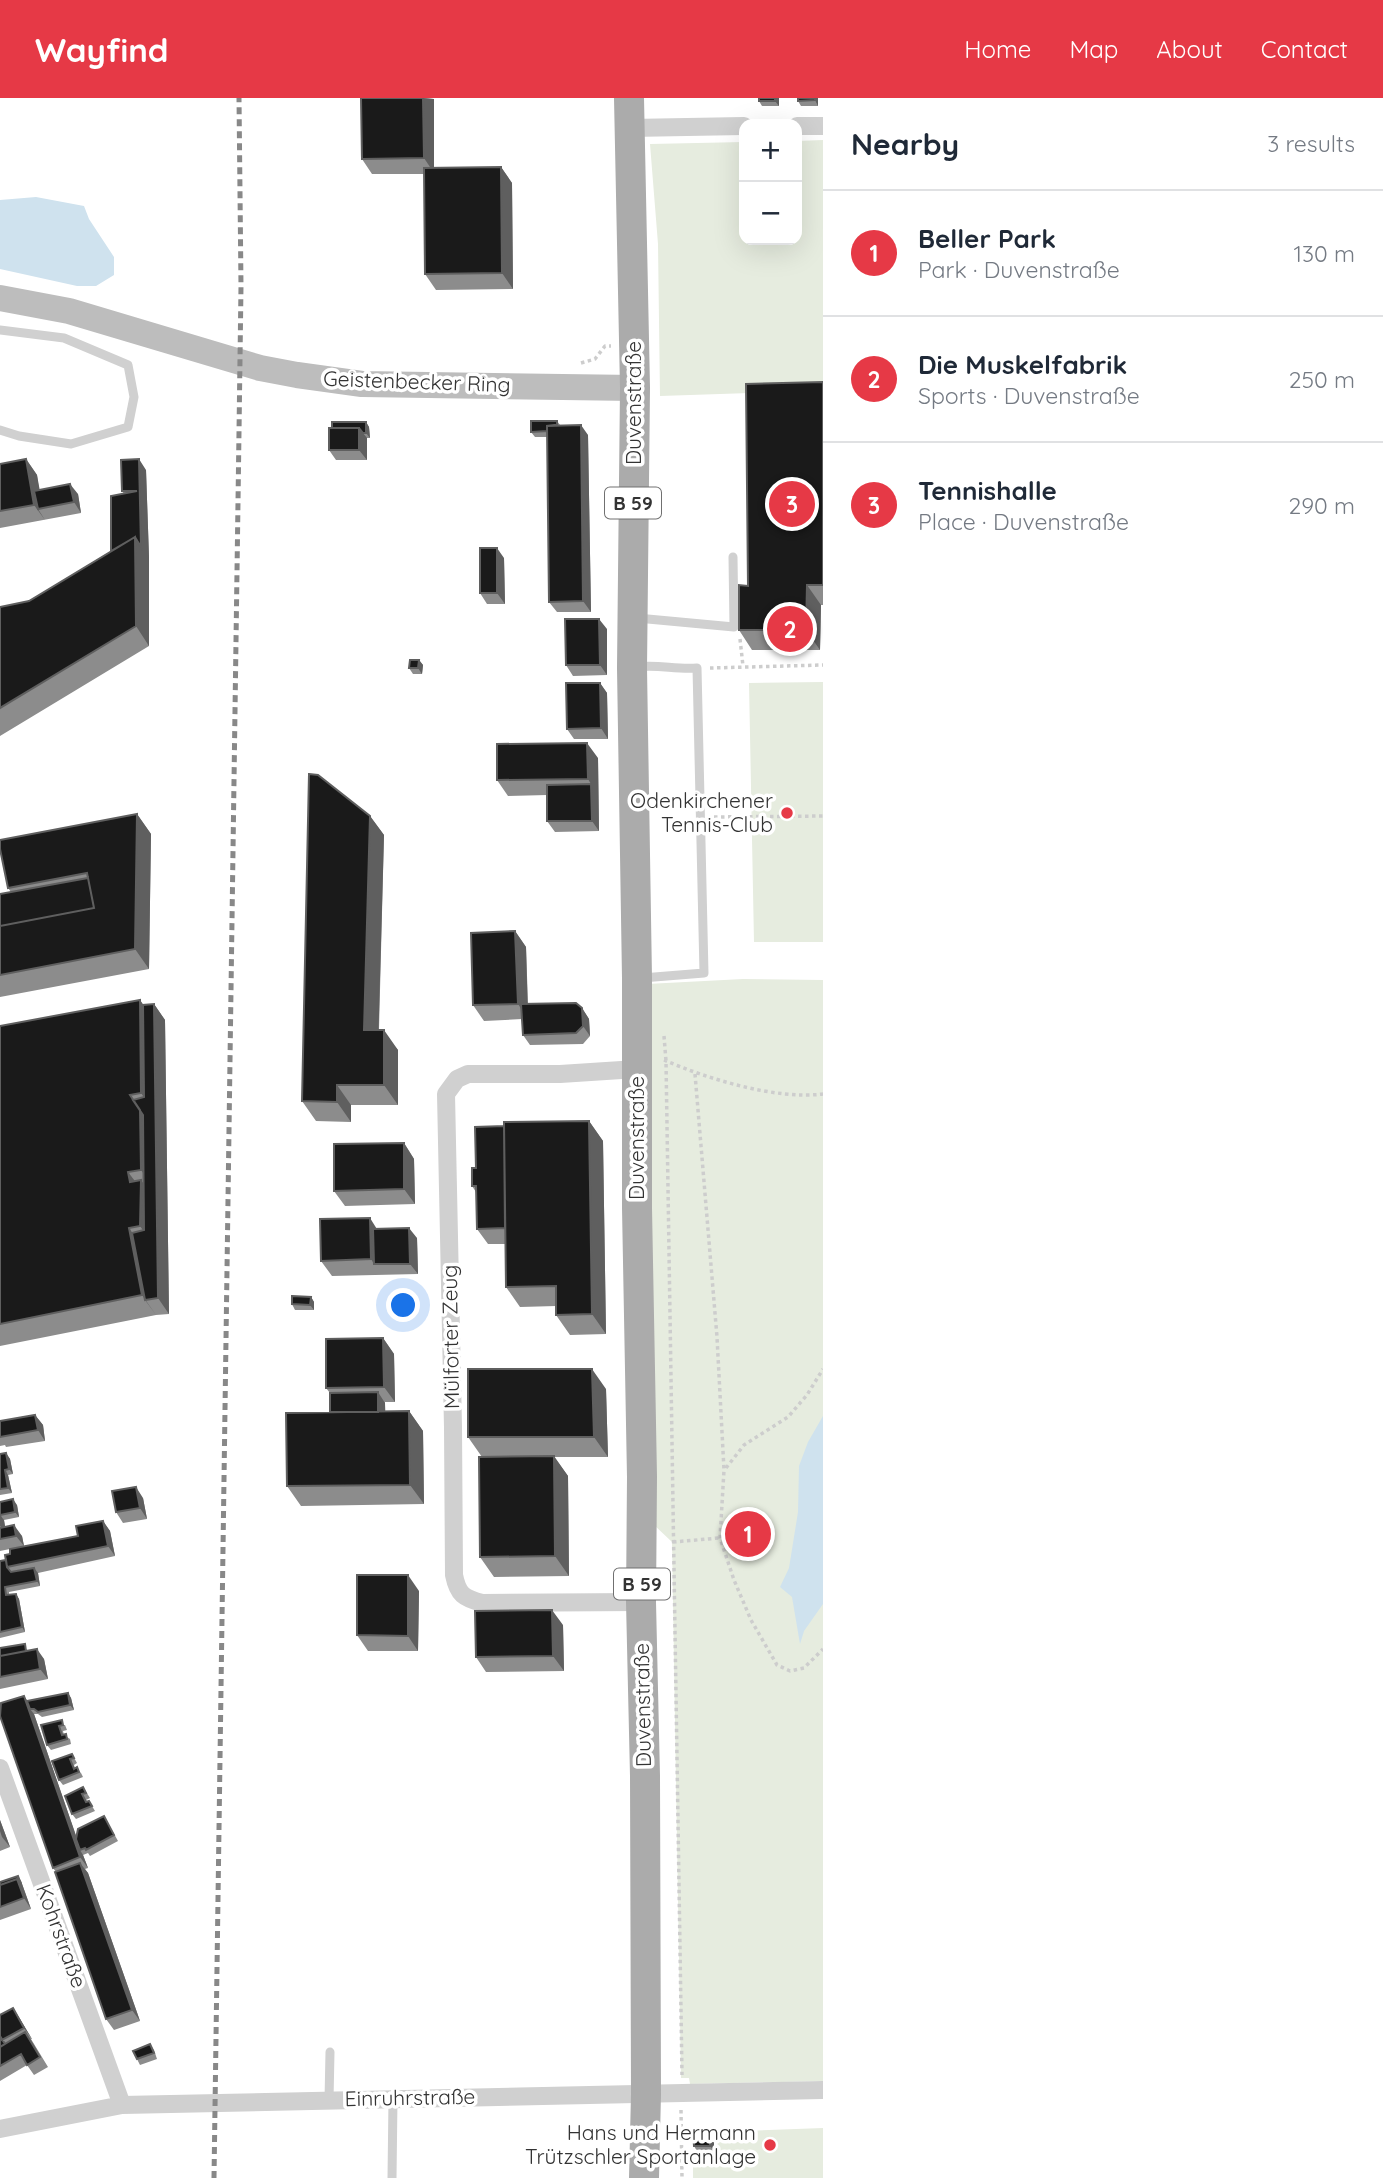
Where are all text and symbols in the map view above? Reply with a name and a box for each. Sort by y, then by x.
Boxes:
text: Wayfind [35,29,169,70]
text: Home [964,34,1031,64]
text: Map [1069,34,1118,64]
text: About [1156,34,1223,64]
text: Contact [1261,34,1348,64]
map controls [739,119,802,245]
button: + [739,119,802,182]
text: Nearby [851,125,959,163]
text: 3 results [1267,129,1355,158]
button: − [739,182,802,245]
text: Beller Park [918,222,1056,255]
text: 1 [870,239,878,268]
text: 130 m [1293,239,1355,268]
text: Park · Duvenstraße [918,255,1120,284]
street label: Duvenstraße [620,341,646,465]
text: Die Muskelfabrik [918,348,1127,381]
street label: Geistenbecker Ring [323,365,511,397]
text: 2 [867,365,881,394]
text: 250 m [1289,365,1355,394]
text: Sports · Duvenstraße [918,381,1140,410]
text: Tennishalle [918,474,1057,507]
pin: 3 [769,478,815,530]
road number: B 59 [605,488,661,518]
text: 3 [868,491,880,520]
text: 290 m [1288,491,1355,520]
text: Place · Duvenstraße [918,507,1129,536]
pin: 2 [767,603,813,655]
place label: Odenkirchener Tennis-Club [630,787,773,837]
marker: Odenkirchener Tennis-Club [779,805,795,821]
street label: Duvenstraße [623,1076,649,1200]
street label: Mülforter Zeug [436,1265,464,1409]
your location [386,1288,420,1322]
pin: 1 [725,1508,771,1560]
road number: B 59 [614,1568,670,1600]
street label: Duvenstraße [628,1643,656,1767]
street label: Kohrstraße [31,1880,93,1991]
street label: Einruhrstraße [344,2083,476,2111]
place label: Hans und Hermann Trützschler Sportanlage [525,2119,756,2169]
marker: Hans und Hermann Trützschler Sportanlage [762,2137,778,2153]

